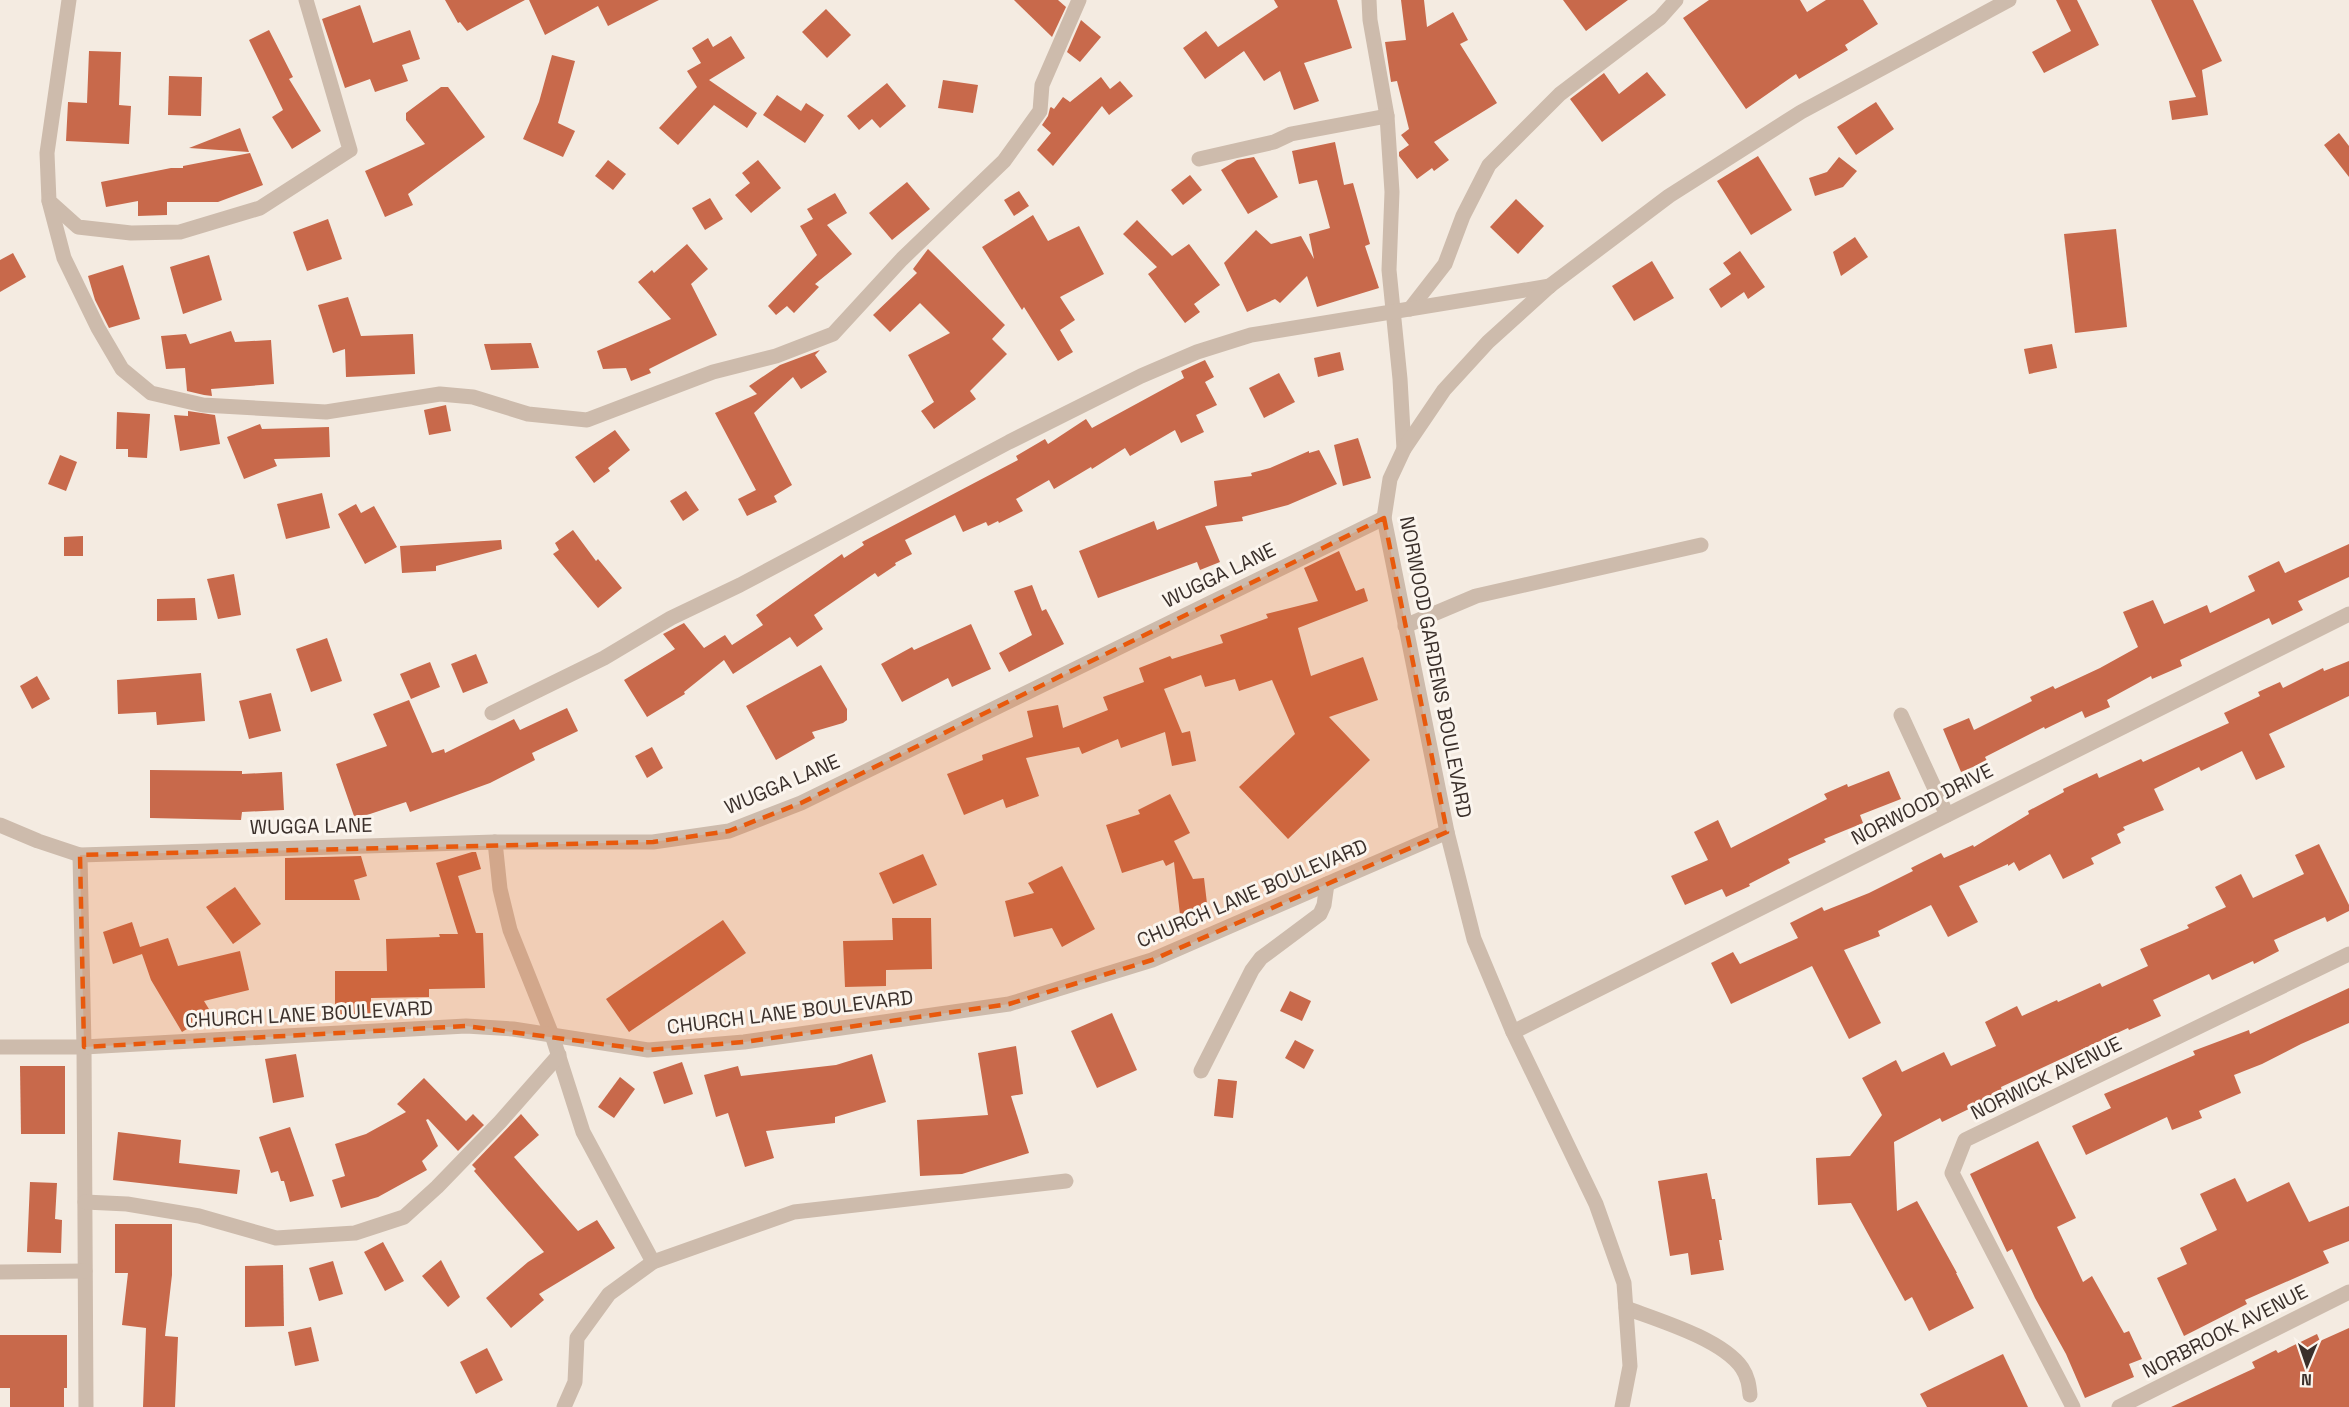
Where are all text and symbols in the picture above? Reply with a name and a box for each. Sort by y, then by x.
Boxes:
street label: NORWOOD GARDENS BOULEVARD [1394,514,1478,820]
street label: WUGGA LANE [1158,536,1280,614]
street label: WUGGA LANE [720,748,844,820]
street label: NORWOOD DRIVE [1847,757,1997,851]
street label: WUGGA LANE [249,812,373,840]
street label: CHURCH LANE BOULEVARD [1133,833,1371,953]
street label: CHURCH LANE BOULEVARD [665,984,915,1040]
street label: CHURCH LANE BOULEVARD [184,995,434,1033]
street label: NORWICK AVENUE [1966,1030,2126,1126]
street label: NORBROOK AVENUE [2138,1279,2312,1383]
north arrow [2277,1335,2337,1395]

